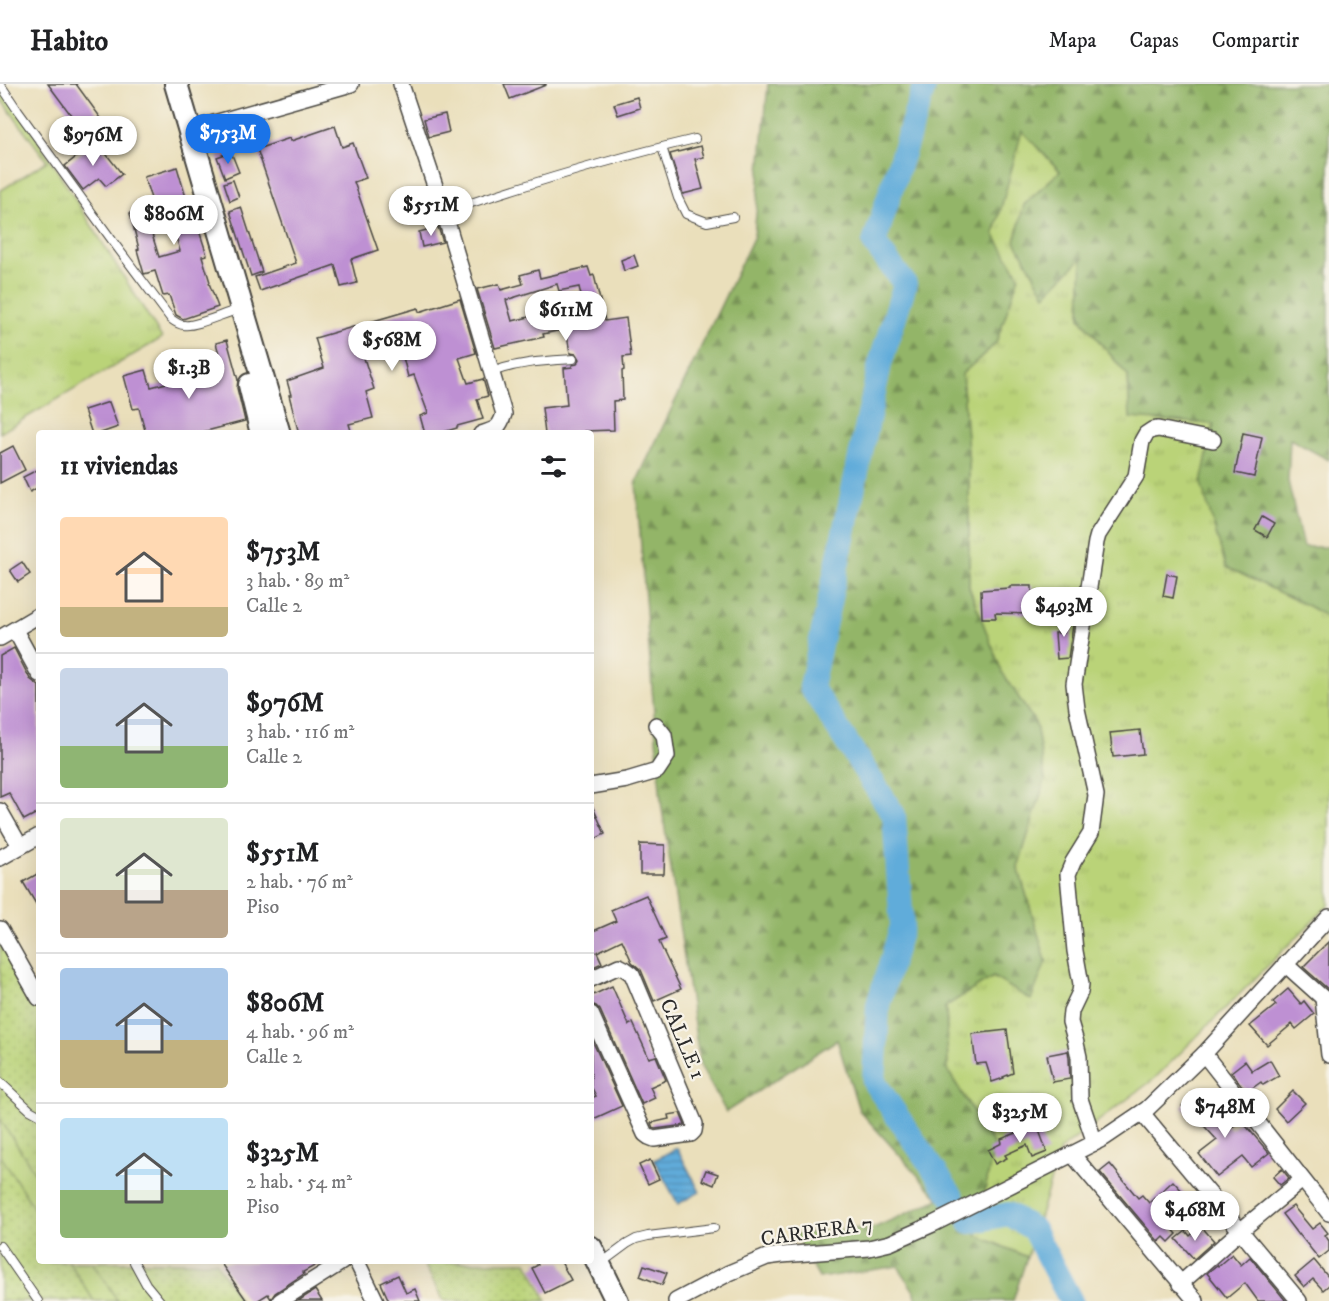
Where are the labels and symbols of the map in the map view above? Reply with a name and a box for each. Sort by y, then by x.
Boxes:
pin: $753M [186,114,270,165]
pin: $976M [51,116,135,167]
pin: $551M [389,186,473,237]
pin: $806M [132,195,216,246]
pin: $611M [524,291,608,342]
pin: $568M [350,321,434,372]
pin: $1.3B [147,349,231,400]
pin: $493M [1022,587,1106,638]
street label: CALLE 1 [653,995,711,1083]
pin: $748M [1183,1088,1267,1139]
pin: $325M [978,1093,1062,1144]
pin: $468M [1153,1191,1237,1242]
street label: CARRERA 7 [759,1211,875,1253]

